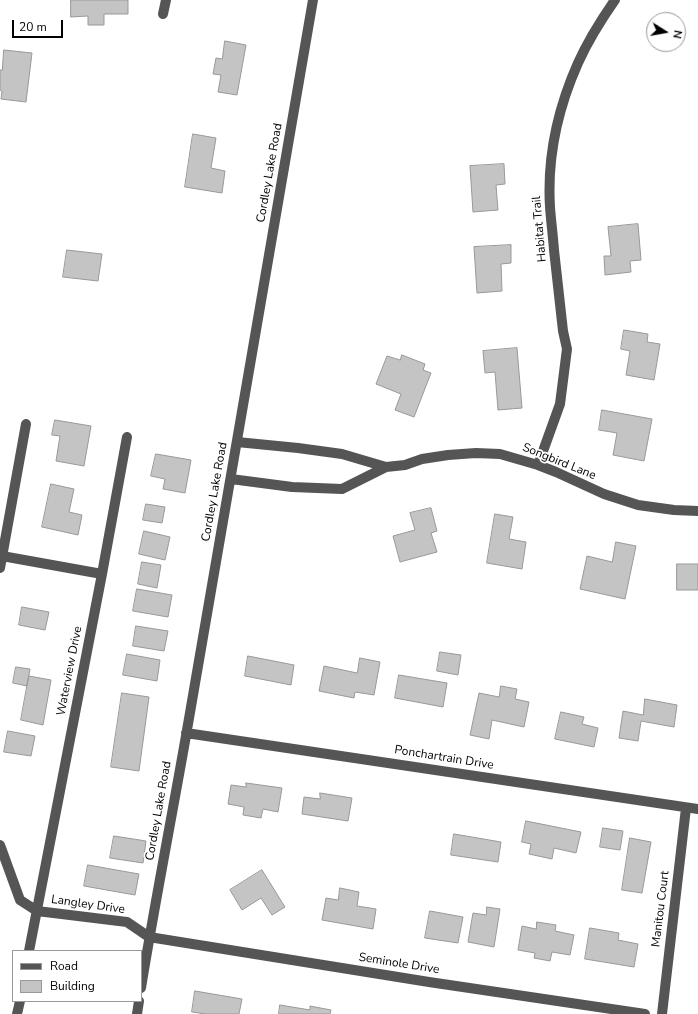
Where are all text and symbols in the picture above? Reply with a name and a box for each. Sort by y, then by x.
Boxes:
scale bar [14,12,65,38]
north arrow [646,12,686,52]
text: 20 m [19,19,47,35]
text: N [669,29,685,40]
street label: Cordley Lake Road [254,122,286,224]
street label: Habitat Trail [530,195,550,263]
street label: Cordley Lake Road [199,441,231,543]
street label: Songbird Lane [520,441,598,483]
street label: Waterview Drive [54,625,86,717]
street label: Ponchartrain Drive [393,743,495,773]
street label: Cordley Lake Road [143,760,175,862]
street label: Manitou Court [649,870,673,948]
street label: Langley Drive [50,893,126,917]
legend [12,950,142,1002]
street label: Seminole Drive [358,950,440,978]
text: Road [50,958,78,974]
text: Building [50,978,95,994]

